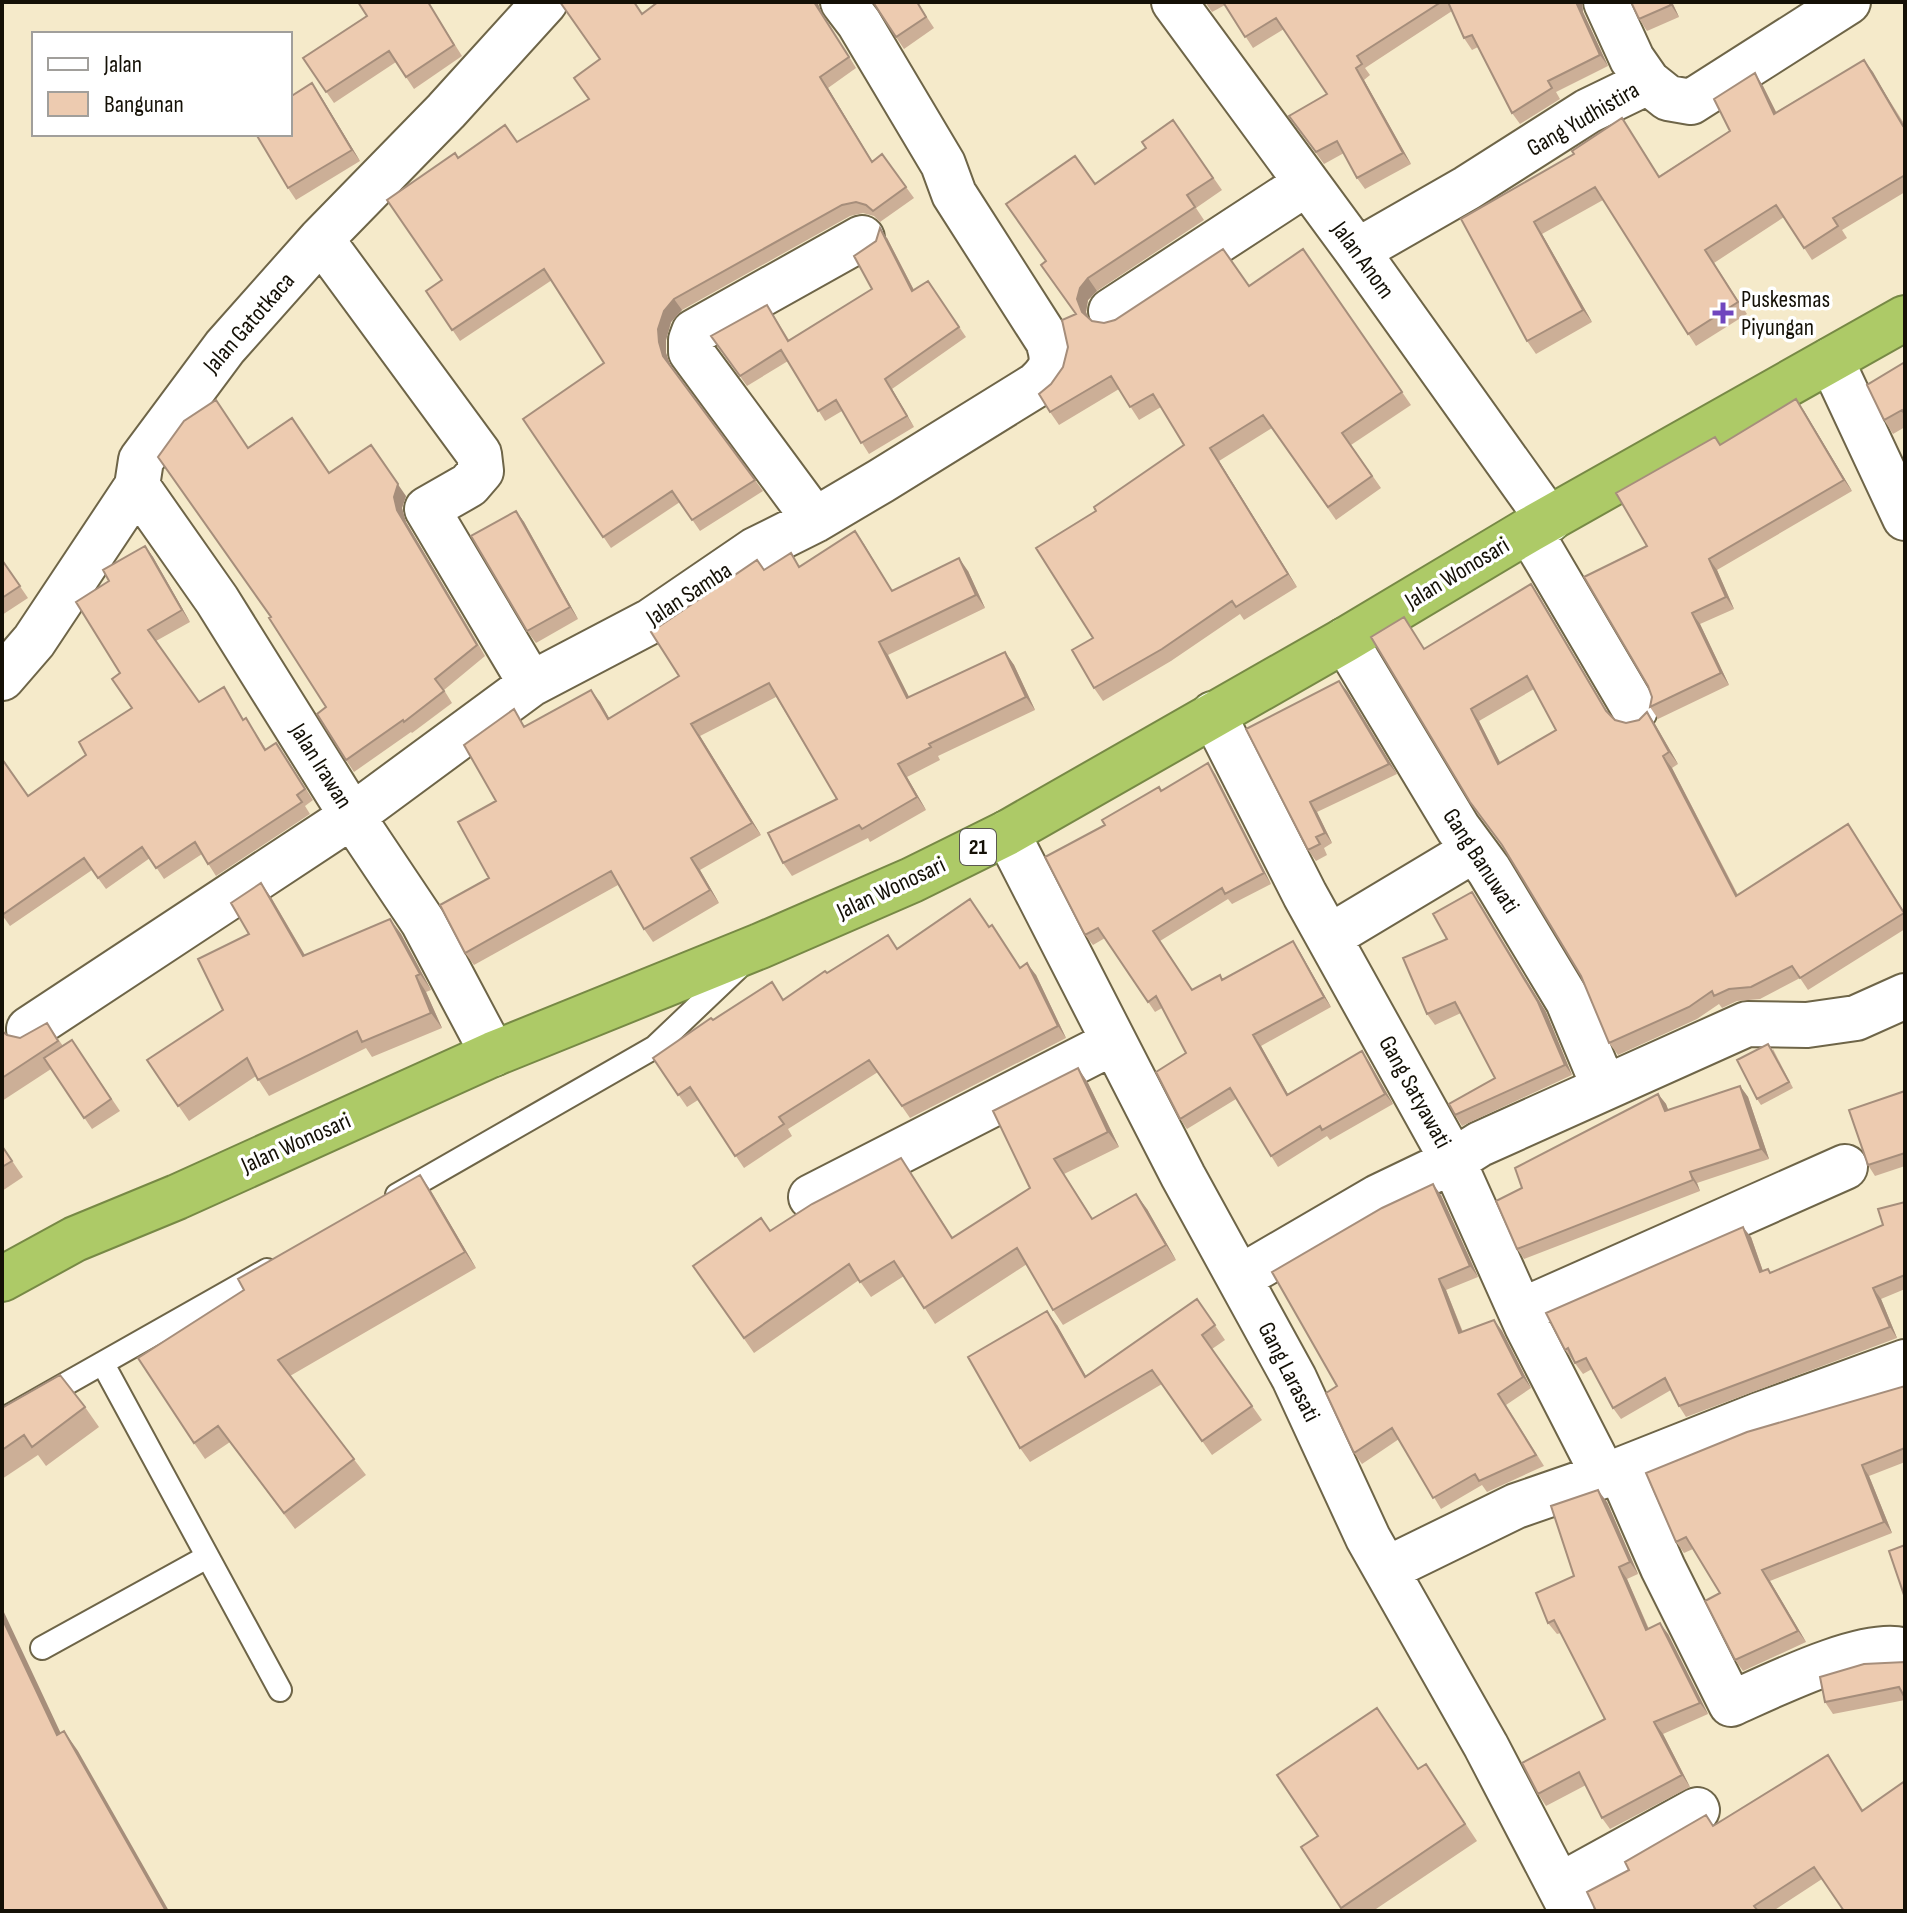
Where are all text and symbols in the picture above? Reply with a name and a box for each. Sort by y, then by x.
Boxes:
legend [32,32,292,136]
text: Jalan [103,50,142,79]
street label: Gang Yudhistira [1522,75,1644,163]
text: Bangunan [104,90,184,119]
street label: Jalan Anom [1325,215,1401,304]
street label: Jalan Gatotkaca [197,267,301,380]
place label: Puskesmas Piyungan [1741,285,1830,342]
marker: Puskesmas Piyungan [1712,302,1734,324]
street label: Jalan Wonosari [1399,531,1514,616]
street label: Jalan Samba [640,556,737,633]
street label: Jalan Irawan [283,717,358,814]
street label: Gang Banuwati [1436,803,1526,919]
road number: 21 [960,829,996,865]
street label: Jalan Wonosari [831,850,950,926]
street label: Gang Satyawati [1372,1031,1458,1153]
street label: Jalan Wonosari [236,1106,355,1180]
street label: Gang Larasati [1252,1317,1326,1427]

